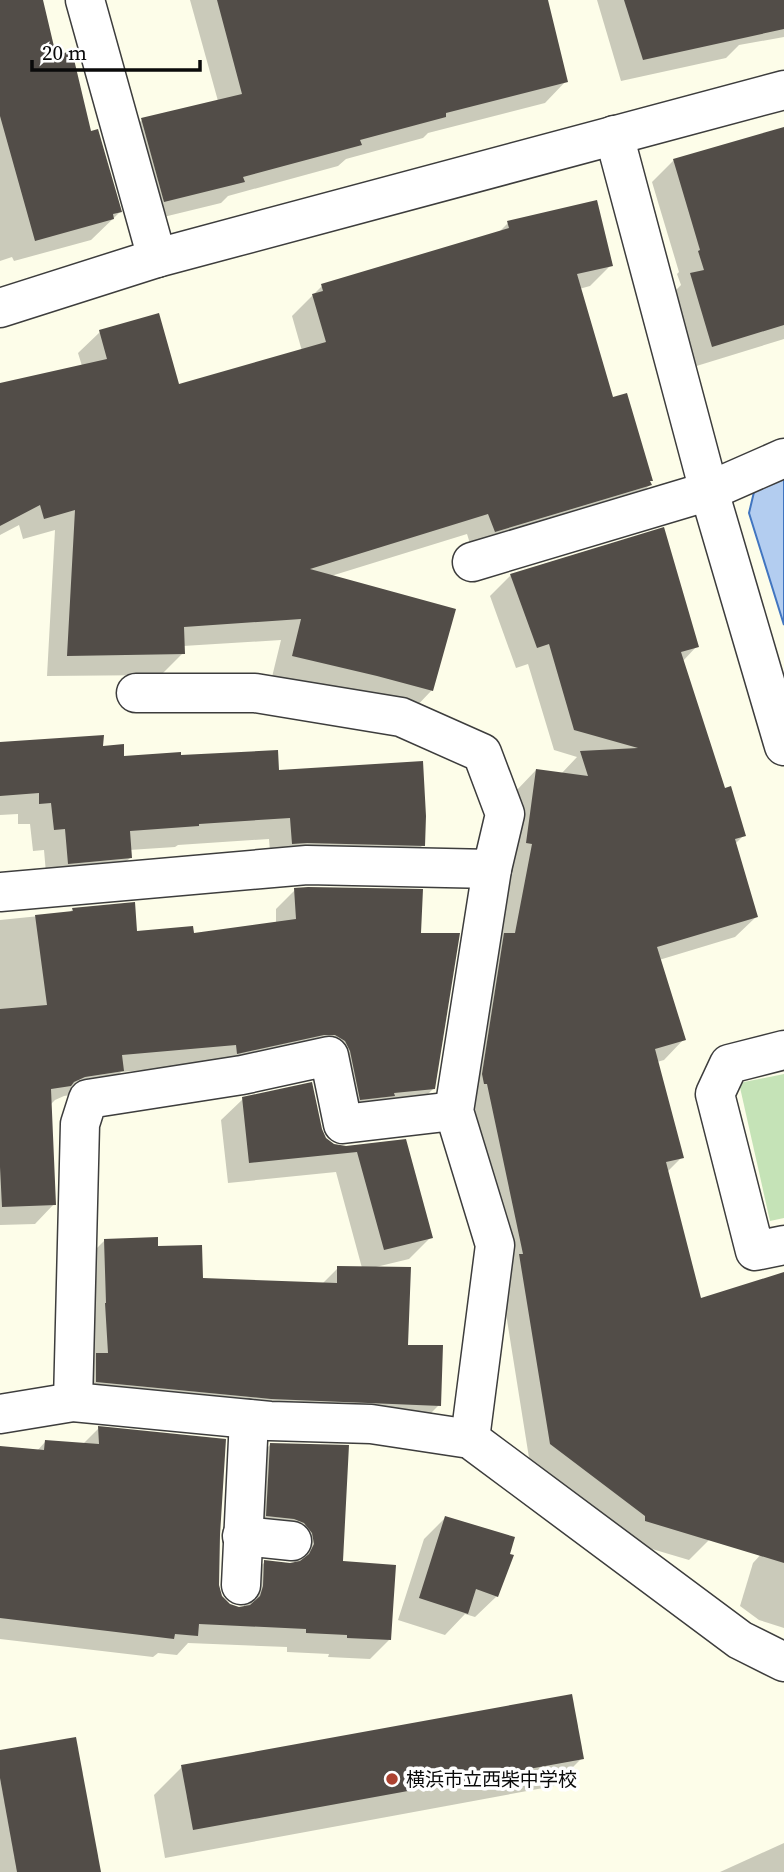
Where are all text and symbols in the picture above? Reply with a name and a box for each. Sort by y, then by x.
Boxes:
scale bar [32,28,200,72]
text: 20 m [42,38,87,67]
place label: 横浜市立西柴中学校 [406,1766,577,1792]
marker: 横浜市立西柴中学校 [384,1771,400,1787]

